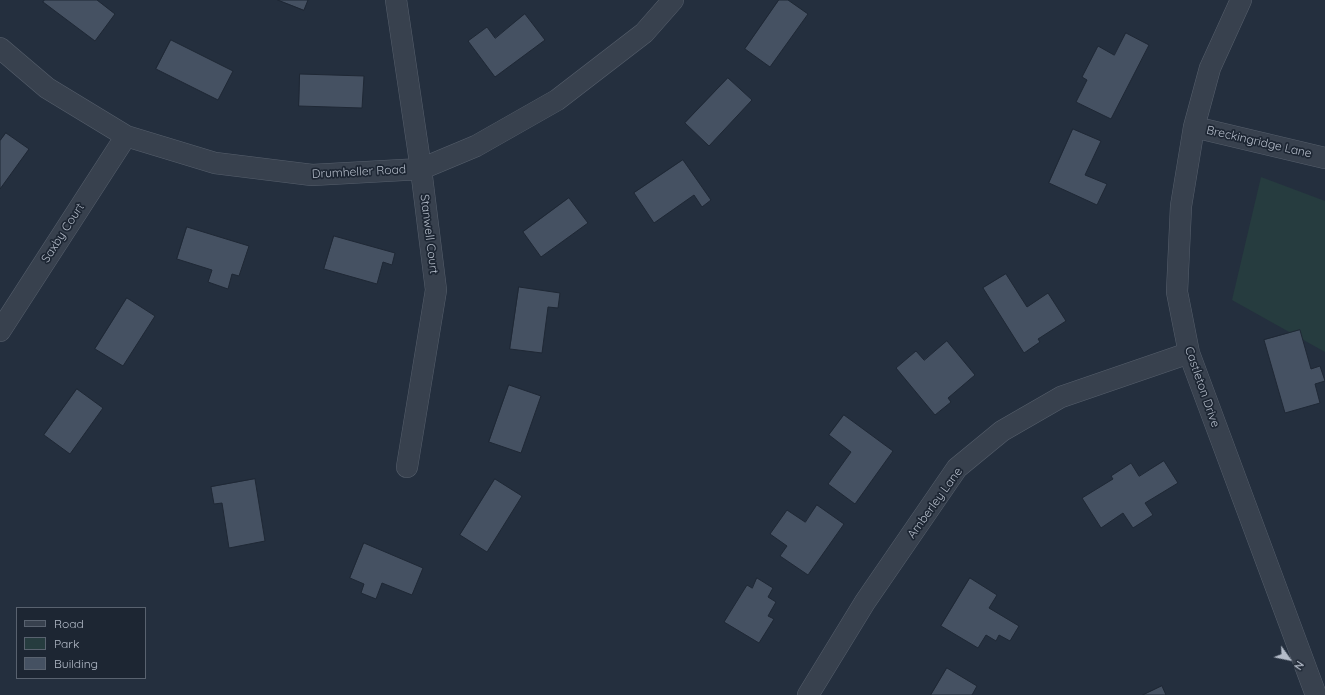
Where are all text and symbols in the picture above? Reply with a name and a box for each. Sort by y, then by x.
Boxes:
street label: Breckingridge Lane [1205,123,1313,161]
street label: Drumheller Road [311,162,407,182]
street label: Stanwell Court [417,193,441,275]
street label: Saxby Court [39,201,87,265]
street label: Castleton Drive [1181,345,1223,429]
street label: Amberley Lane [904,465,966,541]
legend [16,607,146,679]
text: Road [54,616,84,631]
text: Park [54,636,79,651]
north arrow [1269,639,1309,679]
text: Building [54,656,98,671]
text: N [1291,658,1307,673]

